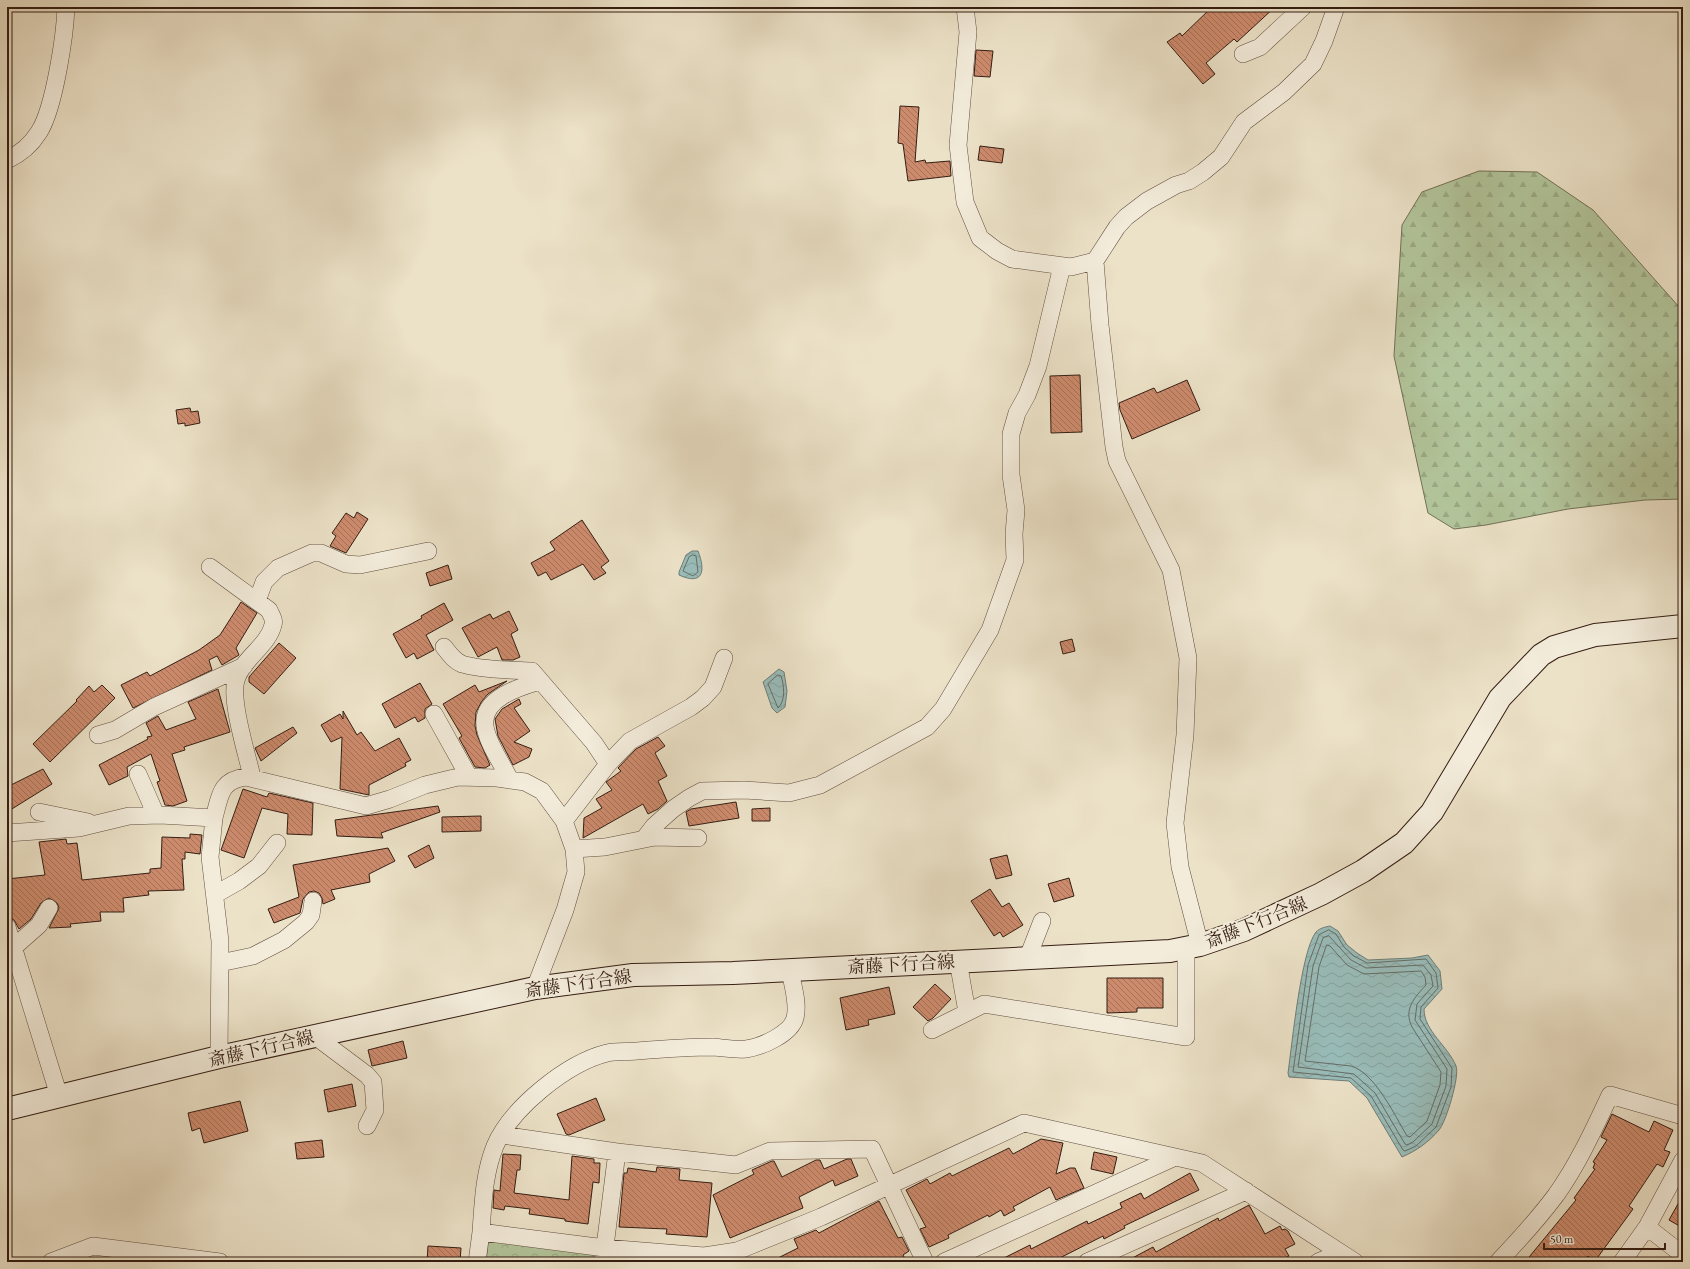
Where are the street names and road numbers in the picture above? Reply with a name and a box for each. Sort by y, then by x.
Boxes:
street label: 斎藤下行合線 [1202,891,1310,953]
street label: 斎藤下行合線 [846,950,956,978]
street label: 斎藤下行合線 [523,964,633,1002]
street label: 斎藤下行合線 [206,1025,316,1071]

